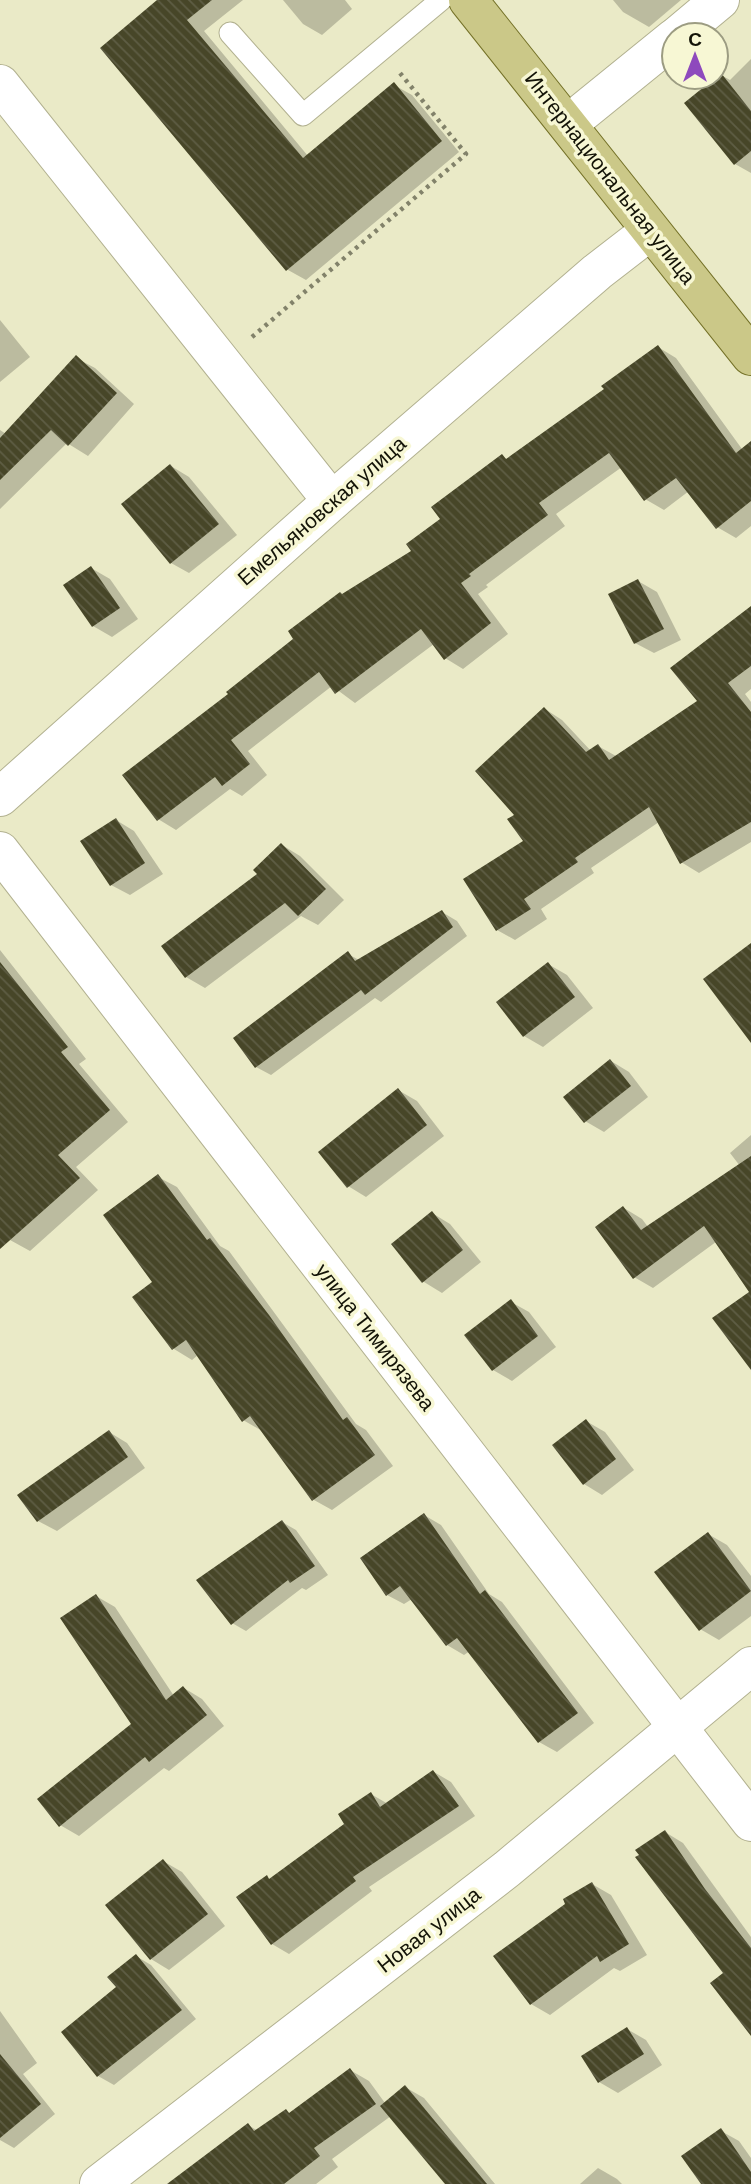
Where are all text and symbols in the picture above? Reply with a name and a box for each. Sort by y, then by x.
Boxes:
north arrow [660,21,730,91]
text: С [688,27,702,52]
street label: Интернациональная улица [518,66,702,290]
street label: Емельяновская улица [232,430,412,592]
street label: улица Тимирязева [309,1258,442,1417]
street label: Новая улица [371,1881,487,1979]

